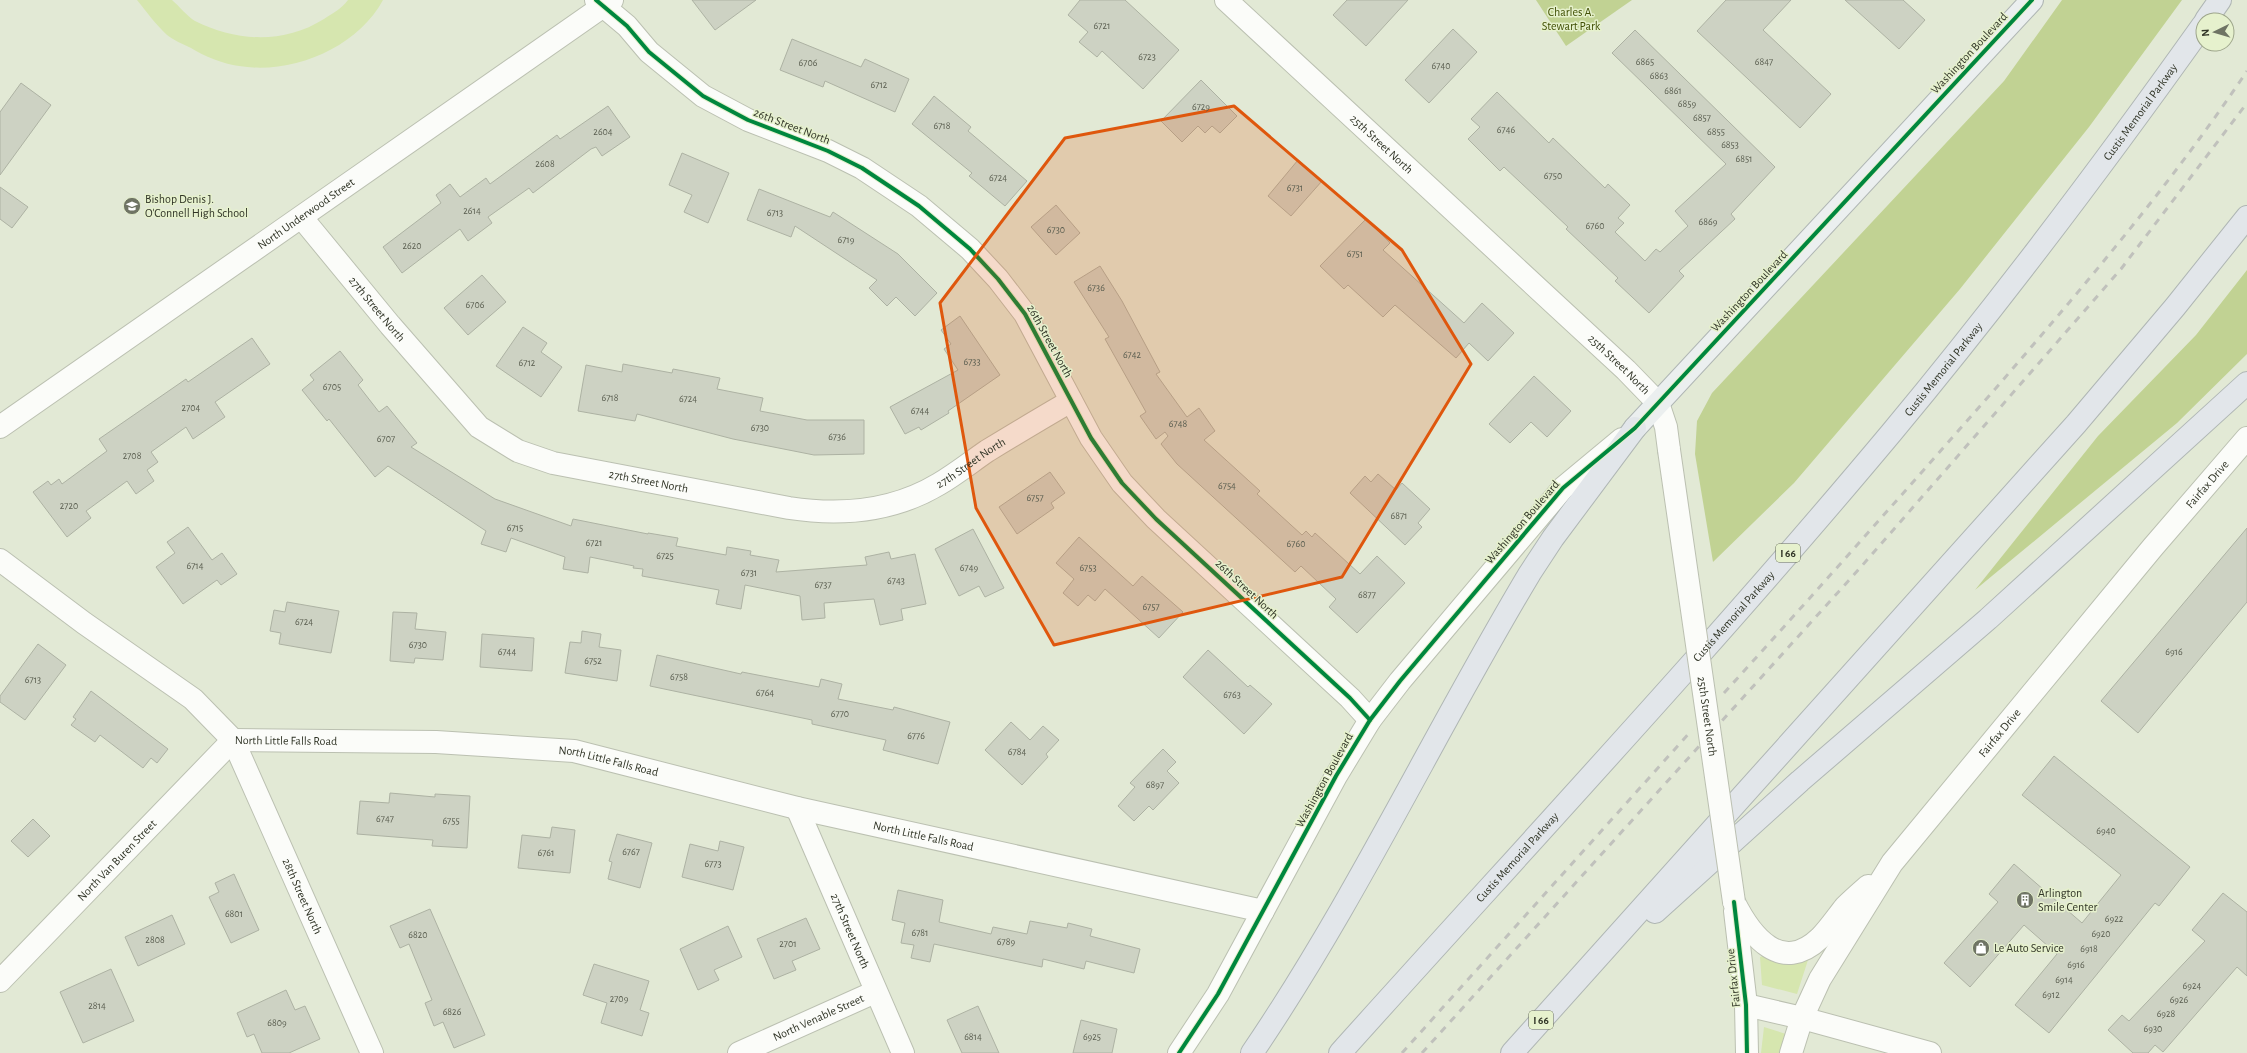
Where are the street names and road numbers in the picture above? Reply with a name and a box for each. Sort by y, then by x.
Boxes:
street label: Washington Boulevard [1928,10,2010,96]
street label: Custis Memorial Parkway [2101,61,2180,162]
street label: 26th Street North [752,106,832,146]
street label: 25th Street North [1348,112,1415,176]
street label: North Underwood Street [255,176,357,251]
street label: Washington Boulevard [1708,248,1790,334]
street label: 27th Street North [347,274,407,344]
street label: 26th Street North [1025,303,1075,379]
street label: Custis Memorial Parkway [1902,320,1985,418]
street label: 25th Street North [1586,332,1652,397]
street label: 27th Street North [934,435,1007,490]
street label: Fairfax Drive [2184,458,2231,510]
street label: 27th Street North [608,468,689,495]
street label: Washington Boulevard [1483,478,1561,566]
road number: I 66 [1776,544,1800,562]
street label: 26th Street North [1213,557,1281,621]
street label: Custis Memorial Parkway [1691,568,1777,664]
street label: 25th Street North [1696,676,1719,757]
street label: Fairfax Drive [1976,706,2023,759]
street label: Washington Boulevard [1293,731,1355,829]
street label: North Little Falls Road [235,734,337,747]
street label: North Little Falls Road [558,744,660,778]
street label: Custis Memorial Parkway [1474,810,1561,904]
street label: North Van Buren Street [75,817,159,903]
street label: North Little Falls Road [872,819,975,853]
street label: 28th Street North [280,857,324,936]
street label: 27th Street North [829,892,872,970]
street label: Fairfax Drive [1724,948,1742,1008]
street label: North Venable Street [771,992,866,1043]
road number: I 66 [1529,1011,1553,1029]

